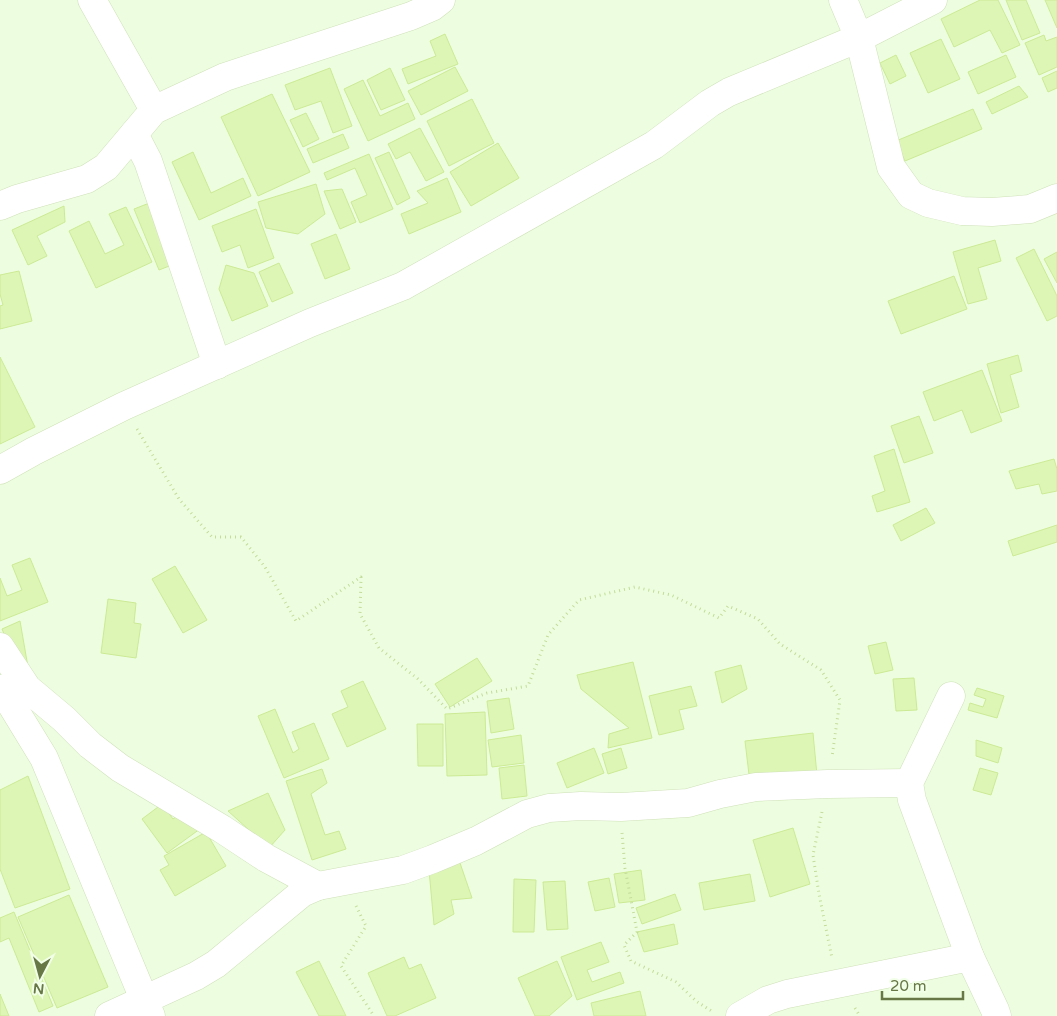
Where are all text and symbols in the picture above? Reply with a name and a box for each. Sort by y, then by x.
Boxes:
north arrow [15,951,65,1001]
scale bar [882,968,963,1000]
text: 20 m [890,977,927,995]
text: N [32,979,45,997]

